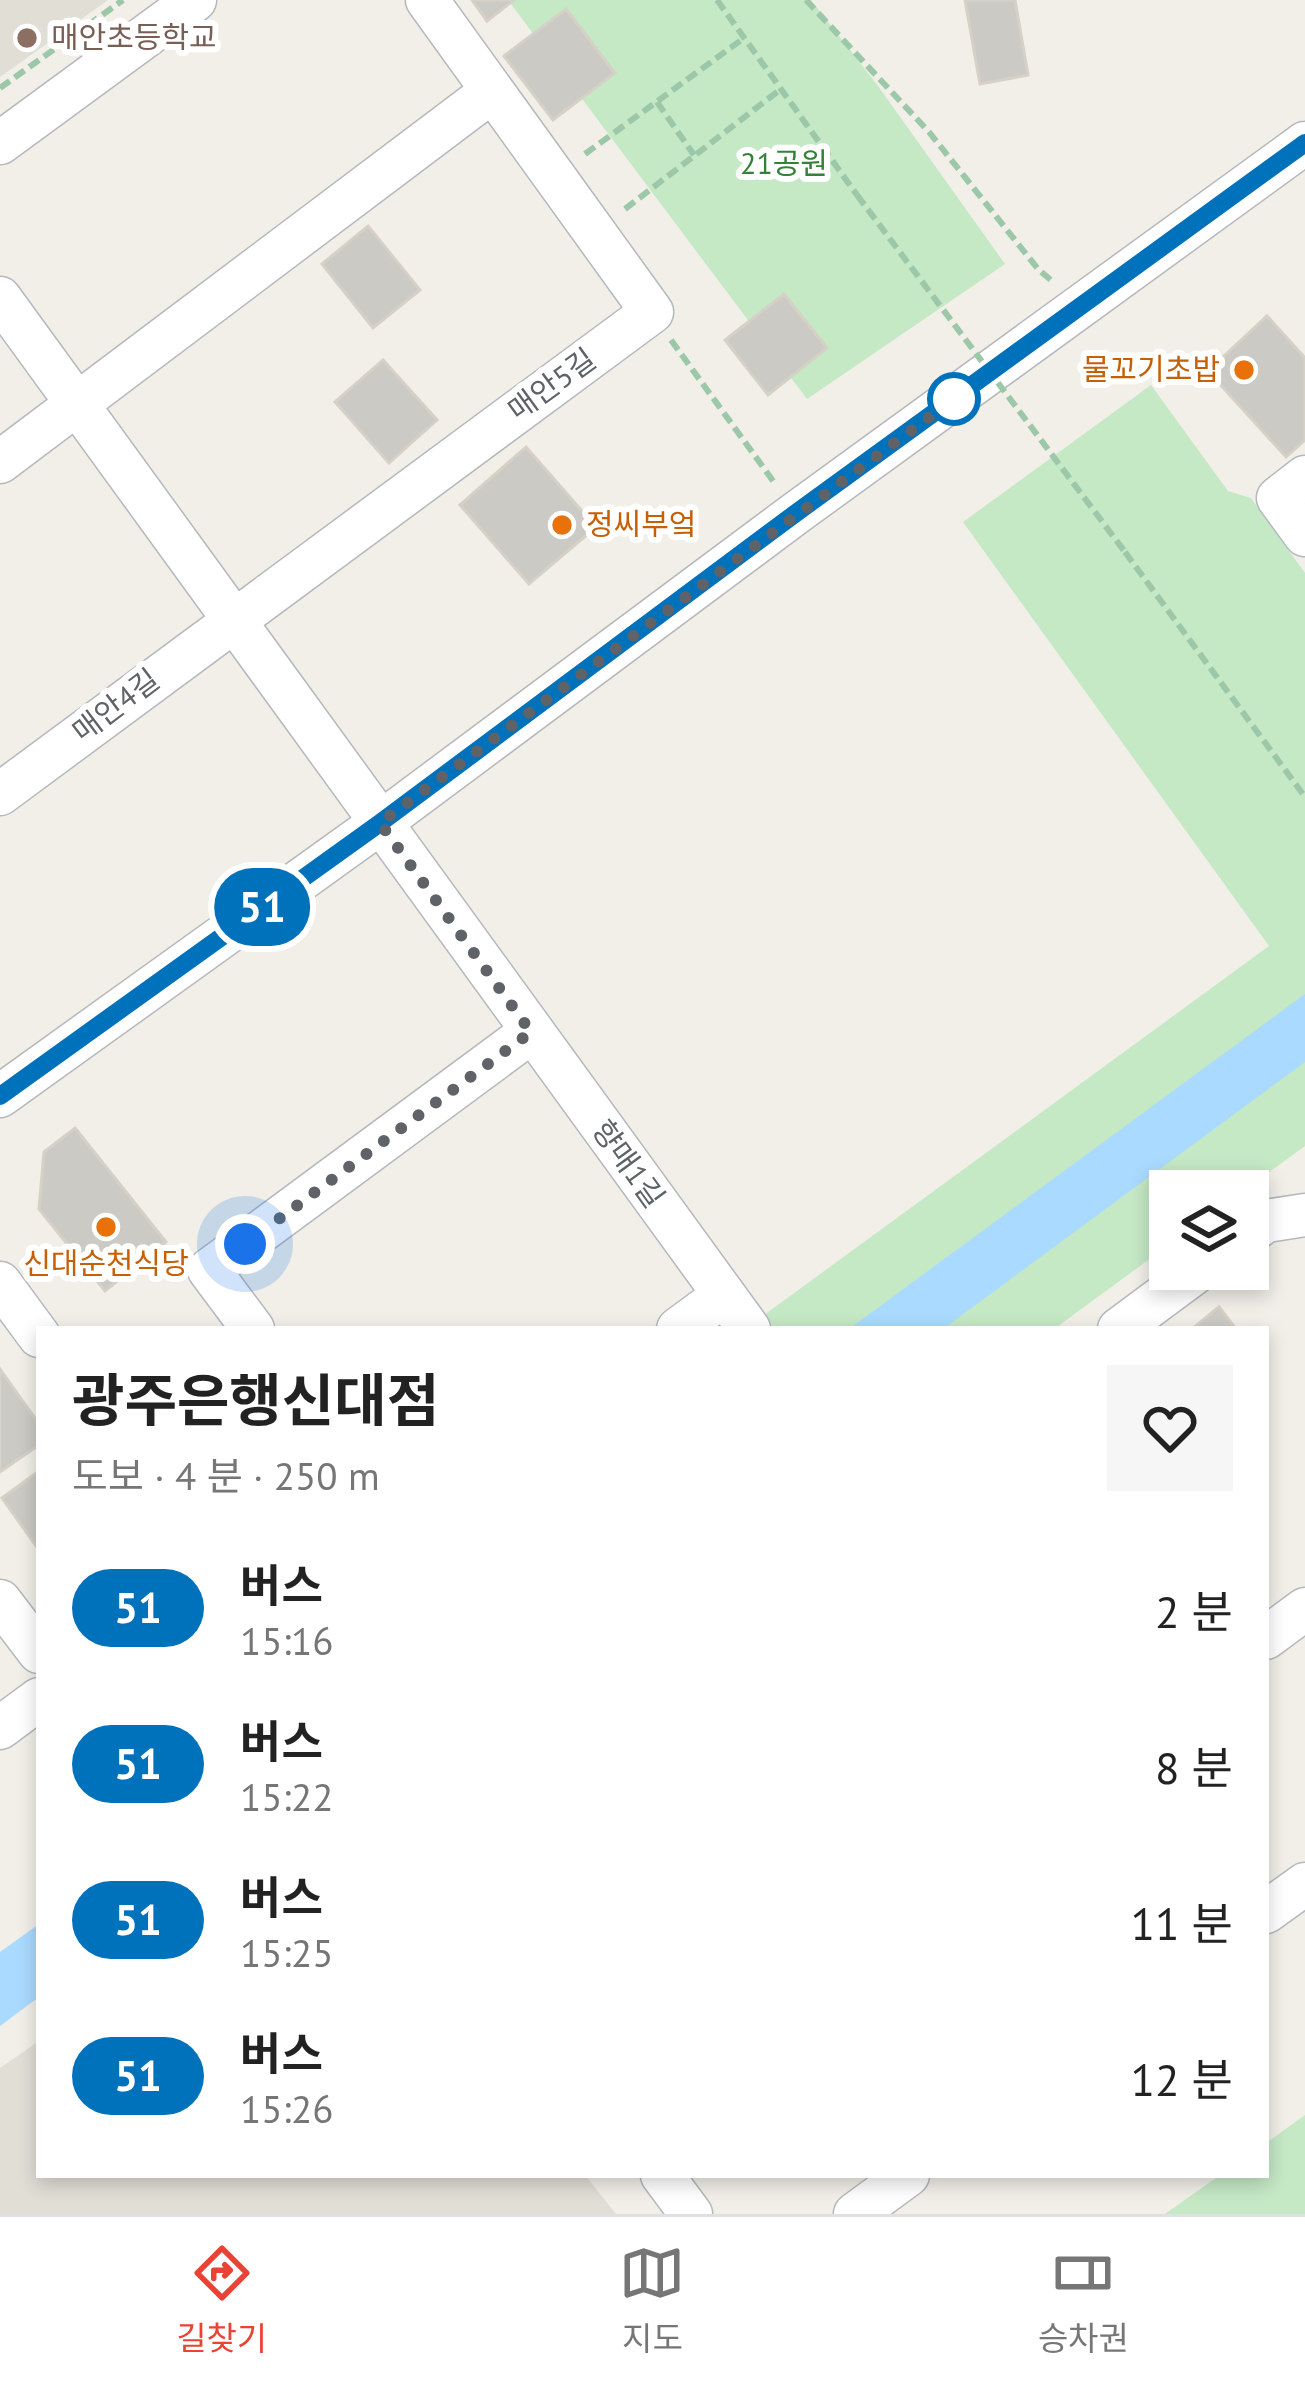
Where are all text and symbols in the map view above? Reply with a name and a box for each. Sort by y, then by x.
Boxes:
place label: 매안초등학교 [51,17,217,56]
marker: 매안초등학교 [14,25,40,51]
park label: 21공원 [740,143,828,182]
street label: 매안5길 [500,339,603,429]
place label: 물꼬기초밥 [1082,349,1220,388]
marker: 물꼬기초밥 [1231,357,1257,383]
unlabelled marker [929,374,979,424]
place label: 정씨부엌 [586,504,696,543]
marker: 정씨부엌 [549,512,575,538]
street label: 매안4길 [64,659,166,750]
line badge: 51 [208,868,316,946]
text: 51 [238,879,286,934]
street label: 향매1길 [584,1112,674,1215]
map controls [1149,1170,1269,1290]
button: layers [1149,1170,1269,1290]
marker: 신대순천식당 [93,1214,119,1240]
your location [215,1214,275,1274]
place label: 신대순천식당 [23,1243,189,1282]
text: 광주은행신대점 [72,1363,439,1437]
button: heart [1107,1365,1233,1491]
text: 도보 · 4 분 · 250 m [72,1450,380,1501]
text: 버스 [240,1556,323,1614]
text: 51 [114,1580,162,1635]
text: 2 분 [1155,1582,1233,1640]
text: 15:16 [240,1615,334,1666]
text: 버스 [240,1712,323,1770]
text: 51 [114,1736,162,1791]
text: 8 분 [1155,1738,1233,1796]
text: 15:22 [240,1771,334,1822]
text: 버스 [240,1868,323,1926]
text: 51 [114,1892,162,1947]
text: 11 분 [1131,1894,1233,1952]
text: 15:25 [240,1927,334,1978]
text: 버스 [240,2024,323,2082]
text: 51 [114,2048,162,2103]
text: 12 분 [1131,2050,1233,2108]
text: 15:26 [240,2083,334,2134]
tab: 길찾기 [176,2240,267,2360]
tab: 지도 [619,2240,685,2360]
tab: 승차권 [1038,2240,1129,2360]

